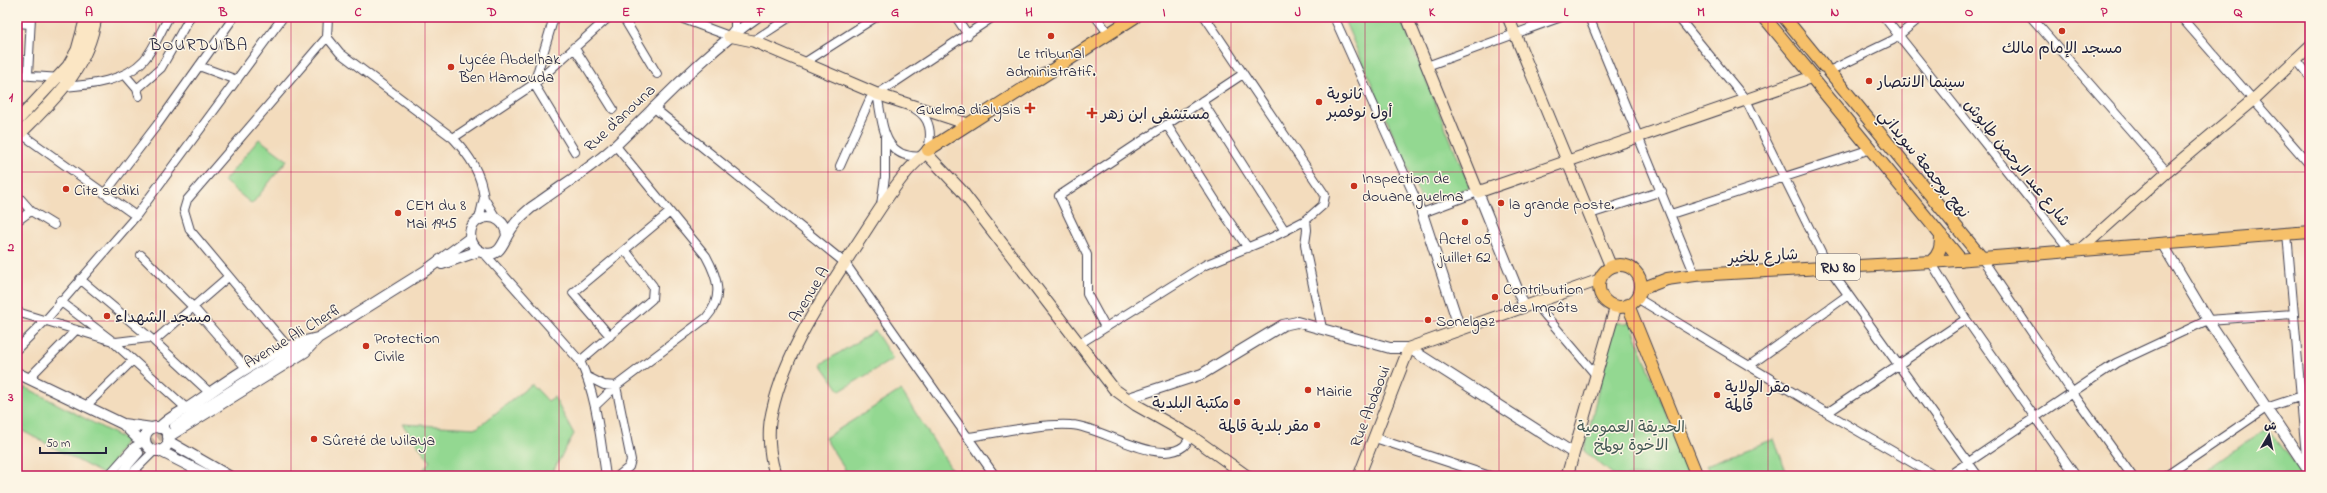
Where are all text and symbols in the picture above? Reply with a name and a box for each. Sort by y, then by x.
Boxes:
text: A [85,3,93,22]
text: B [218,3,228,22]
text: C [354,3,362,22]
text: D [486,3,497,22]
text: E [622,3,630,22]
text: F [756,3,766,22]
text: G [891,3,899,22]
text: H [1025,3,1033,22]
text: I [1162,3,1166,22]
text: J [1295,3,1301,22]
text: K [1429,3,1436,22]
text: L [1564,3,1570,22]
text: M [1697,3,1705,22]
text: N [1831,3,1840,22]
text: O [1965,3,1974,22]
text: P [2101,3,2108,22]
text: Q [2234,3,2243,22]
marker: مسجد الإمام مالك [2057,26,2067,36]
marker: Le tribunal administratif. [1046,31,1056,41]
district label: BOURDJIBA [149,33,248,58]
place label: مسجد الإمام مالك [2002,37,2122,61]
place label: Le tribunal administratif. [1006,42,1096,84]
place label: Lycée Abdelhak Ben Hamouda [458,48,561,90]
marker: Lycée Abdelhak Ben Hamouda [446,62,456,72]
place label: سينما الانتصار [1876,71,1965,95]
marker: سينما الانتصار [1864,76,1874,86]
street label: Rue d'anouna [579,79,662,158]
place label: ثانوية أول نوفمبر [1325,83,1392,125]
text: 1 [9,88,14,107]
street label: شارع عبد الرحمن طابوش [1957,94,2076,232]
marker: ثانوية أول نوفمبر [1314,97,1324,107]
place label: Guelma dialysis [916,98,1021,122]
marker: Guelma dialysis [1024,102,1036,114]
place label: مستشفى ابن زهر [1099,103,1210,127]
street label: نهج بوجمعة سويداني [1871,105,1975,225]
marker: مستشفى ابن زهر [1086,107,1098,119]
place label: Inspection de douane guelma [1362,167,1463,209]
place label: Cite sediki [74,179,139,203]
marker: Inspection de douane guelma [1349,181,1359,191]
marker: Cite sediki [61,184,71,194]
place label: la grande poste. [1509,193,1614,217]
place label: CEM du 8 Mai 1945 [406,194,466,236]
marker: la grande poste. [1496,198,1506,208]
marker: CEM du 8 Mai 1945 [393,208,403,218]
marker: Actel 05 juillet 62 [1460,217,1470,227]
place label: Actel 05 juillet 62 [1437,228,1491,270]
text: 2 [7,238,15,257]
street label: شارع بلخير [1726,243,1799,271]
road number: RN 80 [1816,254,1860,280]
street label: Avenue A [784,262,836,328]
place label: Contribution des Impôts [1503,278,1583,320]
marker: Contribution des Impôts [1490,292,1500,302]
street label: Avenue Ali Cherfi [240,298,346,375]
place label: مسجد الشهداء [115,306,211,330]
place label: Sonelgaz [1436,310,1495,334]
marker: مسجد الشهداء [102,311,112,321]
marker: Sonelgaz [1423,315,1433,325]
place label: Protection Civile [374,327,440,369]
marker: Protection Civile [361,341,371,351]
street label: Rue Abdaoui [1344,362,1397,451]
place label: مقر الولاية قالمة [1725,376,1790,418]
place label: Mairie [1316,380,1353,404]
marker: Mairie [1303,385,1313,395]
text: 3 [7,388,14,407]
marker: مقر الولاية قالمة [1712,390,1722,400]
place label: مكتبة البلدية [1152,392,1229,416]
marker: مكتبة البلدية [1232,397,1242,407]
place label: مقر بلدية قالمة [1219,415,1309,439]
north arrow [2249,415,2289,455]
park label: الحديقة العمومية الاخوة بولمخ [1577,416,1685,458]
text: ش [2263,417,2278,435]
marker: مقر بلدية قالمة [1312,420,1322,430]
scale bar [40,429,106,455]
place label: Sûreté de Wilaya [322,429,435,453]
marker: Sûreté de Wilaya [309,434,319,444]
text: 50 m [46,435,70,453]

